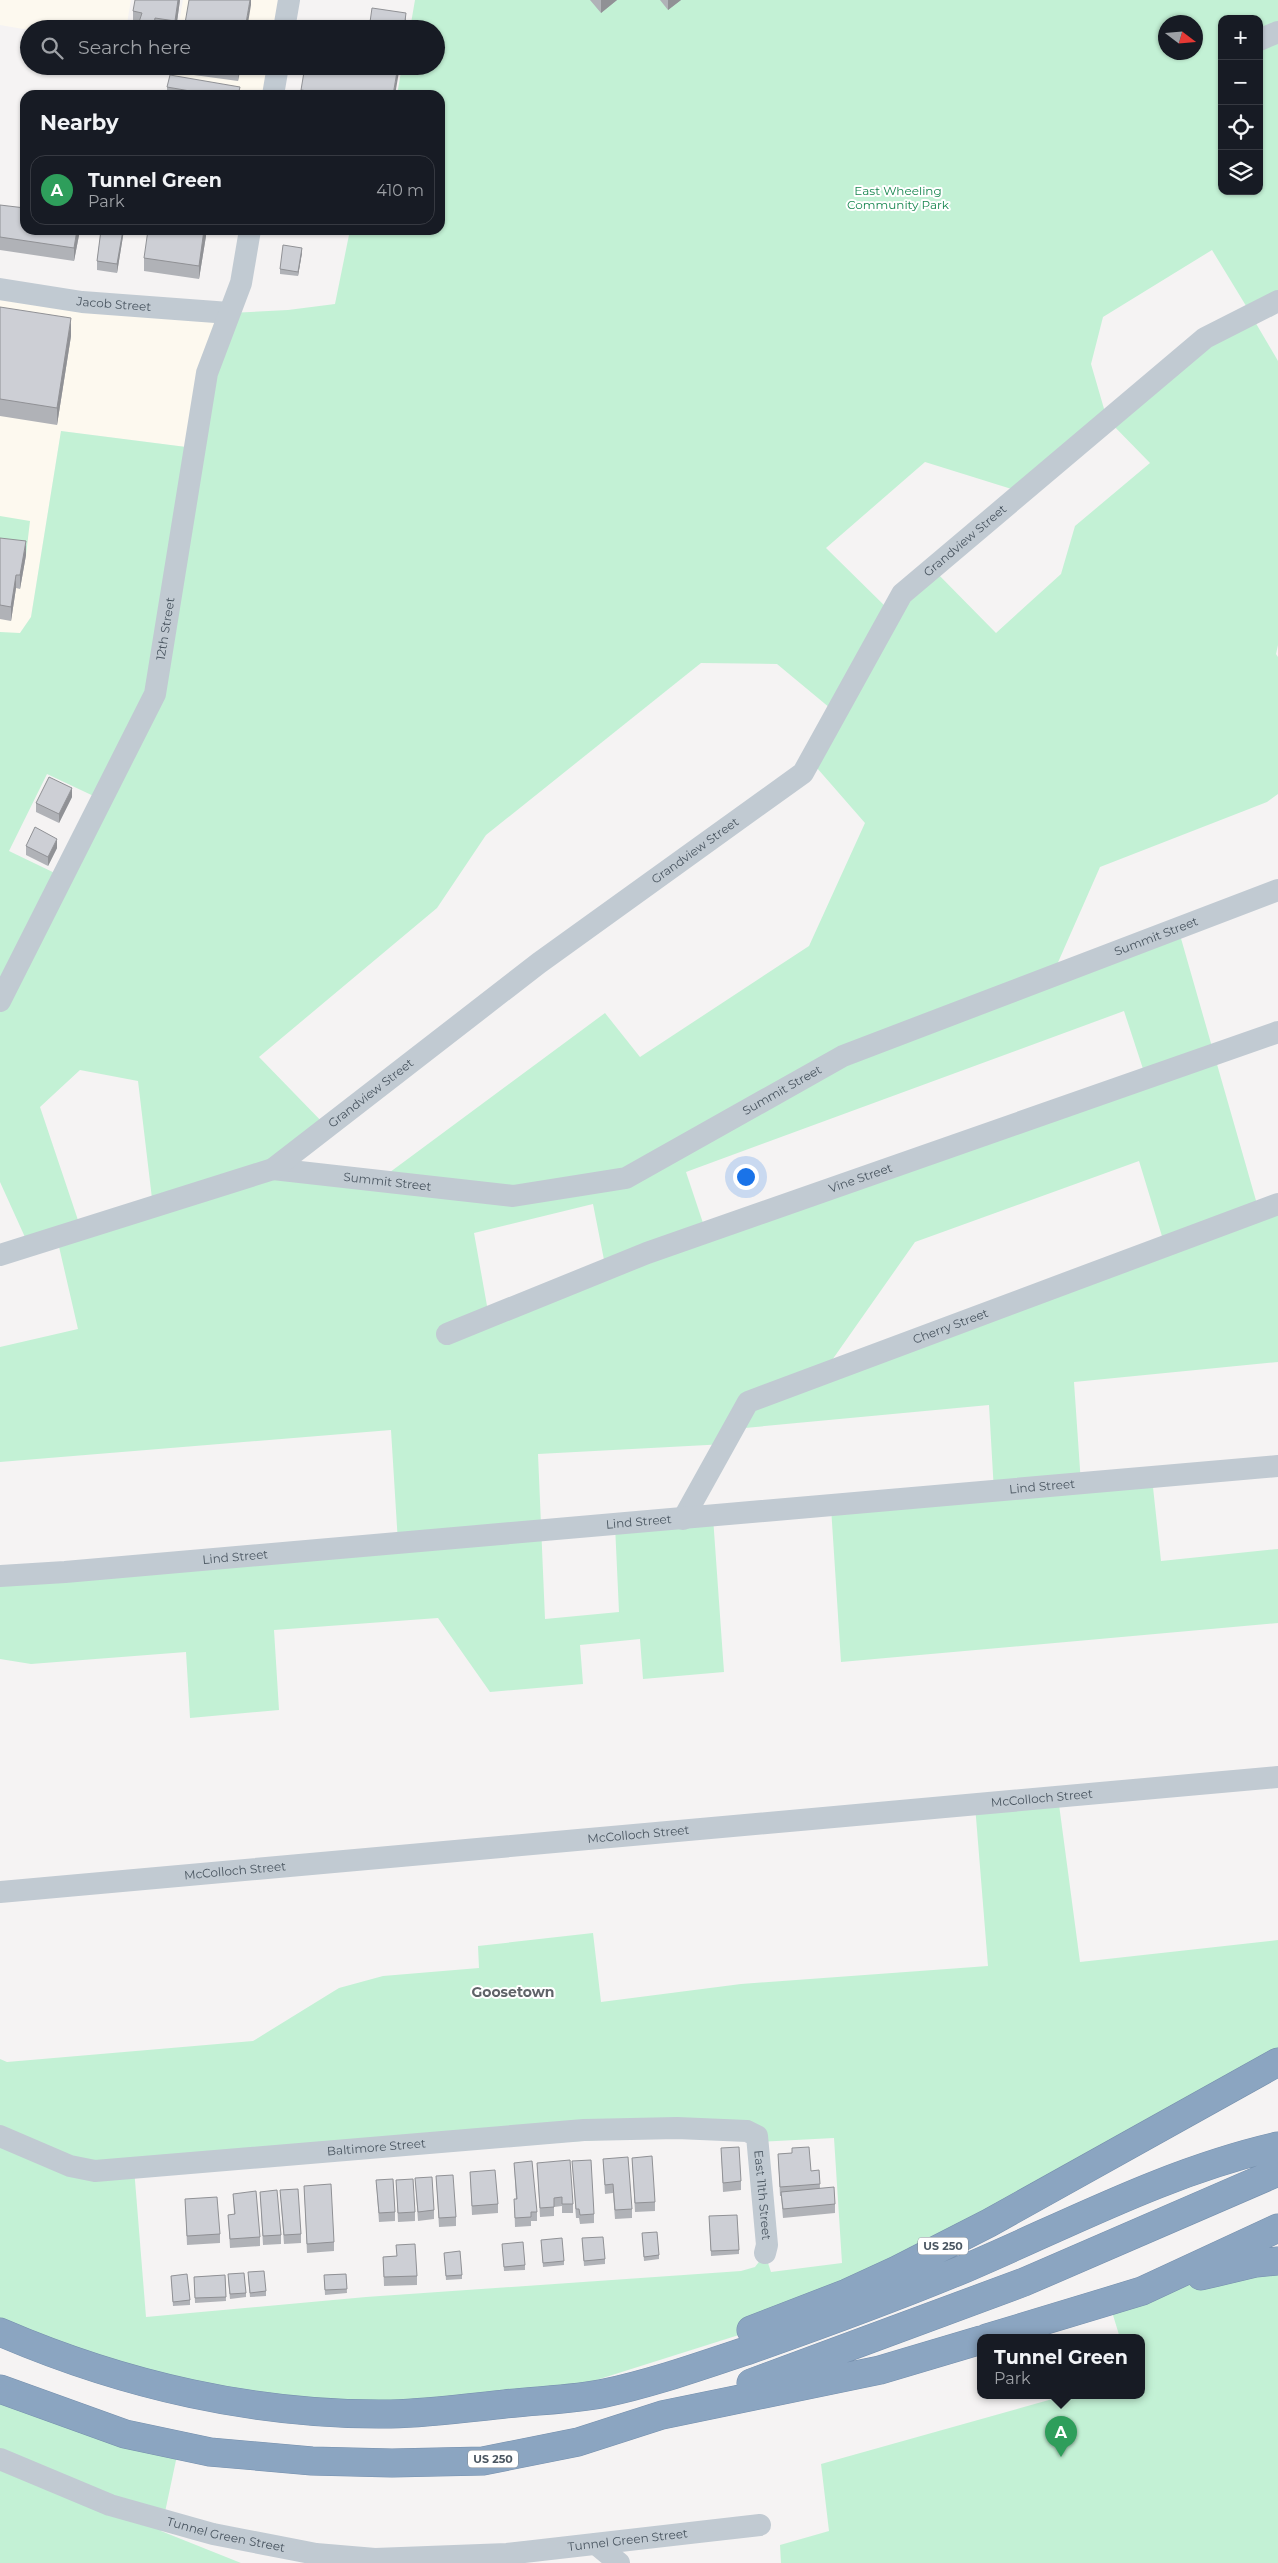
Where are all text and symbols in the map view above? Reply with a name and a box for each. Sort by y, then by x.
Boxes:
north arrow [1158,15,1203,60]
map controls [1218,15,1263,195]
button: + [1218,15,1263,60]
search box [20,20,445,75]
icon: search [38,34,66,62]
text: Search here [78,36,191,59]
button: − [1218,60,1263,105]
button: locate [1218,105,1263,150]
text: Nearby [40,110,119,135]
button: layers [1218,150,1263,195]
text: Tunnel Green [88,169,222,192]
text: A [51,181,63,200]
text: 410 m [376,181,424,200]
park label: East Wheeling Community Park [847,183,950,212]
text: Park [88,192,125,211]
street label: Jacob Street [75,293,152,314]
street label: Grandview Street [920,501,1009,580]
street label: 12th Street [153,596,178,661]
street label: Grandview Street [648,814,741,887]
street label: Summit Street [1112,913,1200,959]
street label: Grandview Street [325,1055,416,1131]
street label: Summit Street [740,1062,824,1118]
street label: Vine Street [827,1160,894,1196]
your location [733,1164,759,1190]
street label: Summit Street [343,1169,432,1194]
street label: Cherry Street [911,1305,990,1347]
street label: Lind Street [1009,1476,1076,1496]
street label: Lind Street [605,1511,672,1532]
street label: Lind Street [202,1546,269,1567]
street label: McColloch Street [990,1786,1093,1810]
street label: McColloch Street [587,1822,690,1846]
street label: McColloch Street [183,1858,287,1882]
district label: Goosetown [471,1983,555,2001]
street label: Baltimore Street [326,2135,426,2159]
street label: East 11th Street [751,2150,775,2241]
road number: US 250 [918,2238,968,2254]
popup [977,2334,1145,2399]
text: Tunnel Green [994,2346,1128,2369]
text: Park [994,2369,1031,2388]
pin: A [1045,2416,1077,2457]
road number: US 250 [468,2450,518,2468]
street label: Tunnel Green Street [165,2513,286,2555]
street label: Tunnel Green Street [567,2525,689,2554]

